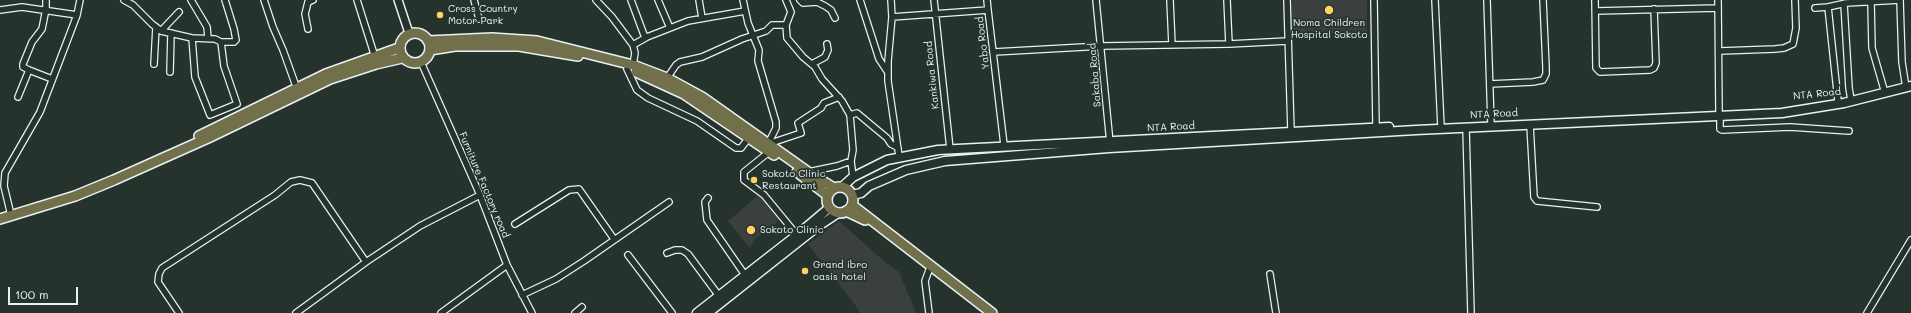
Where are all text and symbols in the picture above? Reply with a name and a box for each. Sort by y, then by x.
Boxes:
place label: Cross Country Motor Park [448,3,518,26]
marker: Noma Children Hospital Sokoto [1323,4,1335,16]
marker: Cross Country Motor Park [435,10,445,20]
street label: Yabo Road [974,16,992,70]
place label: Noma Children Hospital Sokoto [1291,17,1367,40]
street label: Kankiwa Road [922,40,942,110]
street label: Sakaba Road [1086,43,1104,107]
street label: NTA Road [1793,86,1841,102]
street label: NTA Road [1470,107,1518,121]
street label: NTA Road [1147,120,1195,134]
street label: Furniture Factory road [456,130,512,240]
place label: Sokoto Clinic Restaurant [762,168,826,192]
marker: Sokoto Clinic Restaurant [749,175,759,185]
marker: Sokoto Clinic [745,224,757,236]
place label: Sokoto Clinic [760,224,824,236]
place label: Grand ibro oasis hotel [813,259,867,282]
marker: Grand ibro oasis hotel [800,266,810,276]
scale bar [10,279,80,305]
text: 100 m [15,286,49,302]

